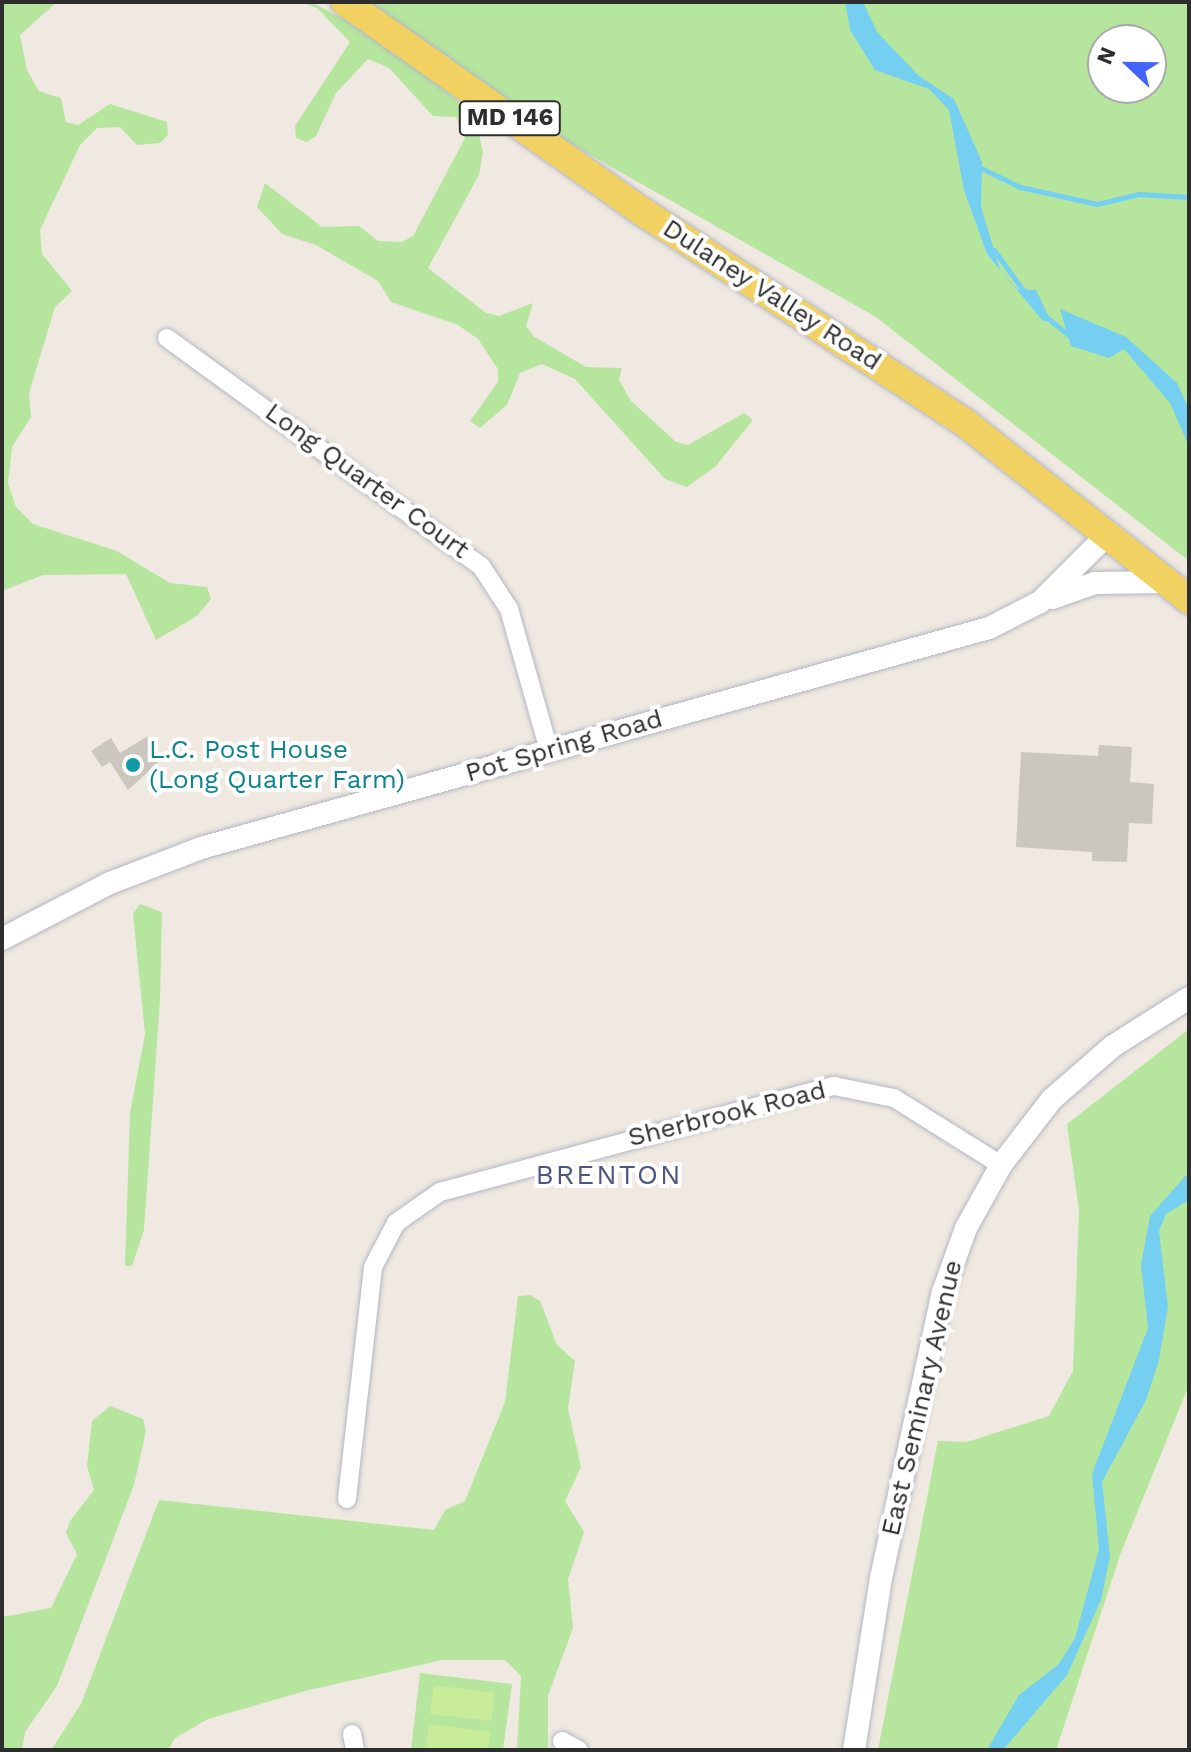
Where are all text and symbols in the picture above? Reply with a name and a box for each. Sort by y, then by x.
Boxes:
north arrow [1087,24,1167,104]
text: N [1091,43,1121,68]
road number: MD 146 [458,98,562,138]
street label: Dulaney Valley Road [656,212,888,378]
street label: Long Quarter Court [259,396,475,566]
street label: Pot Spring Road [462,703,666,789]
place label: L.C. Post House (Long Quarter Farm) [149,734,405,796]
marker: L.C. Post House (Long Quarter Farm) [124,756,142,774]
street label: Sherbrook Road [625,1074,829,1154]
district label: BRENTON [535,1158,683,1192]
street label: East Seminary Avenue [875,1256,969,1540]

